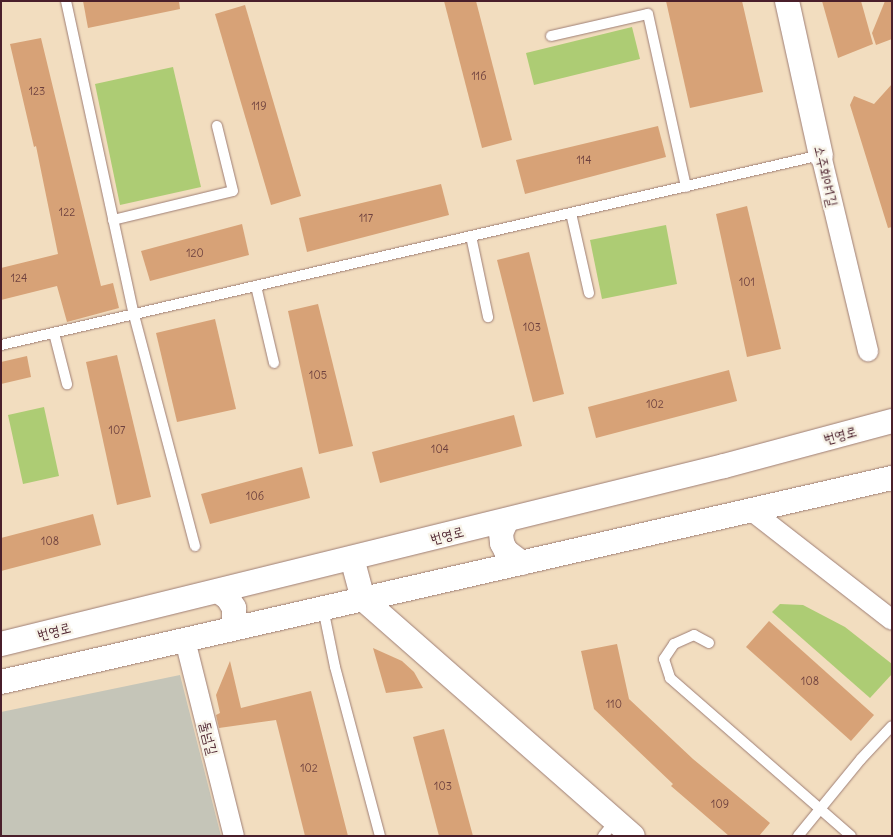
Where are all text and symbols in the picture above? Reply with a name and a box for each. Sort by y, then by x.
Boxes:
house number: 116 [471,69,487,83]
house number: 123 [29,84,45,98]
house number: 119 [251,99,267,113]
street label: 소주회야1길 [811,144,841,208]
house number: 114 [576,153,592,167]
house number: 122 [59,205,75,219]
house number: 117 [359,211,373,225]
house number: 120 [186,246,204,260]
house number: 124 [11,271,27,285]
house number: 101 [739,275,755,289]
house number: 103 [523,320,541,334]
house number: 105 [309,368,327,382]
house number: 102 [646,397,664,411]
house number: 107 [109,423,125,437]
street label: 번영로 [822,423,858,447]
house number: 104 [431,442,449,456]
house number: 106 [246,489,264,503]
street label: 번영로 [429,523,465,547]
house number: 108 [41,534,59,548]
street label: 번영로 [36,619,72,643]
house number: 108 [801,674,819,688]
house number: 110 [606,697,622,711]
street label: 둘넘길 [197,720,221,756]
house number: 102 [300,761,318,775]
house number: 103 [434,779,452,793]
house number: 109 [711,797,729,811]

